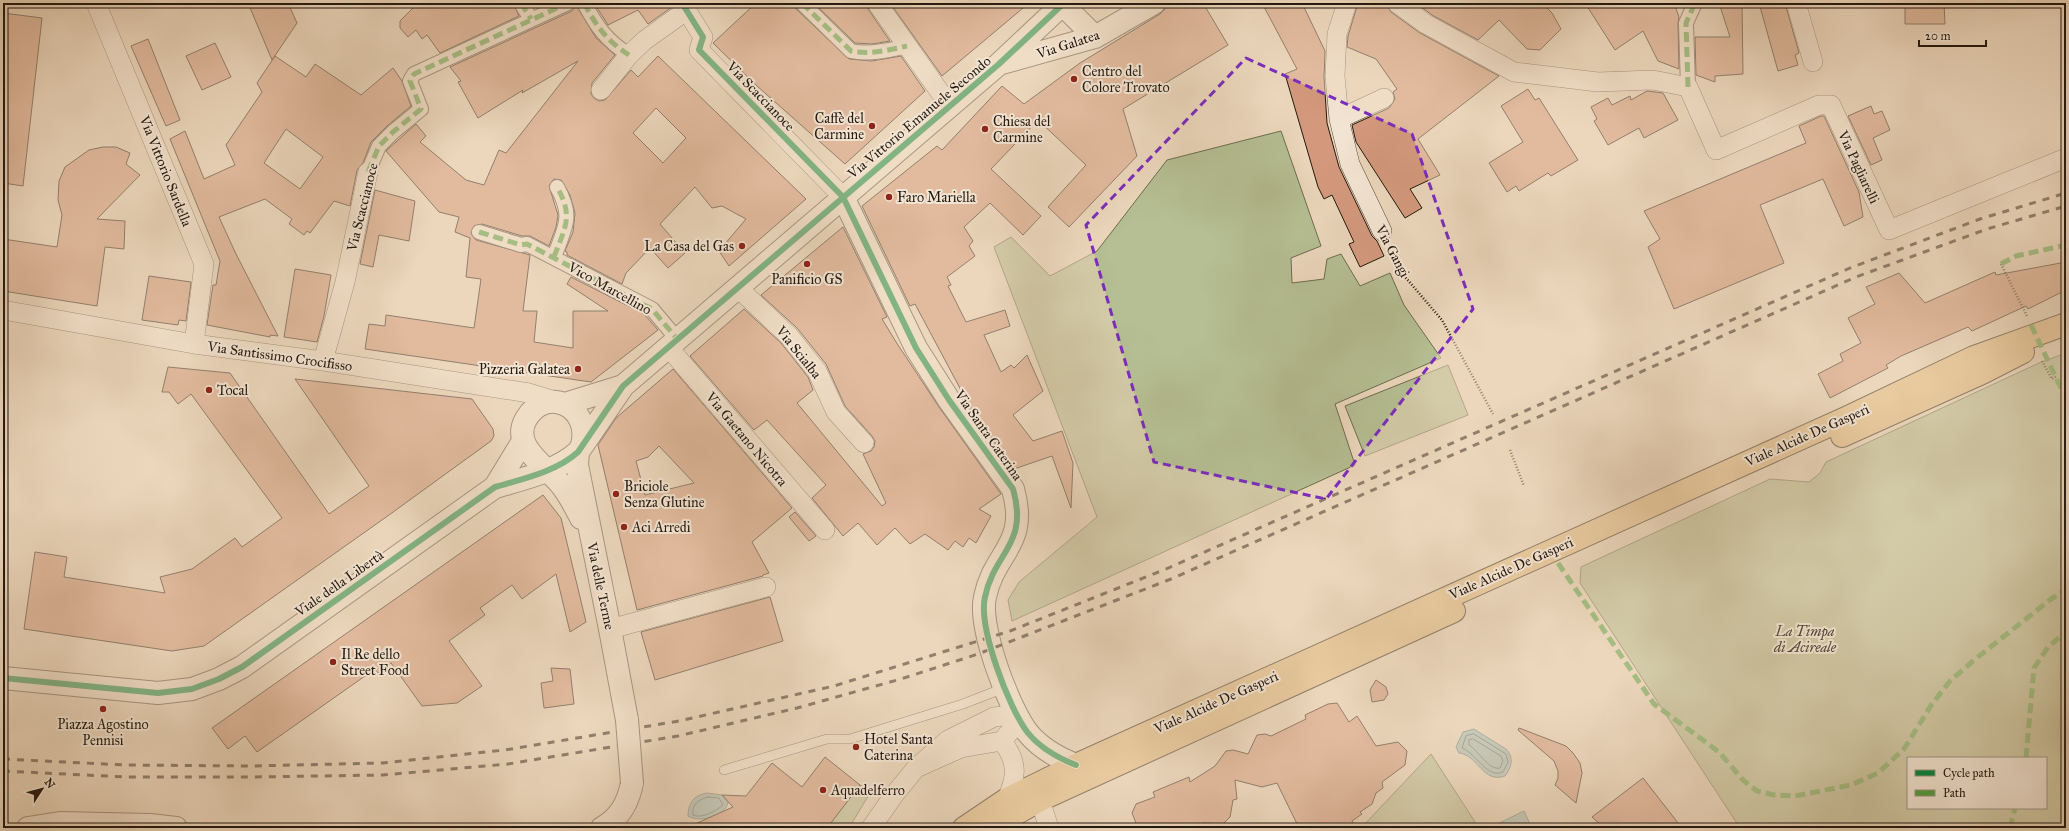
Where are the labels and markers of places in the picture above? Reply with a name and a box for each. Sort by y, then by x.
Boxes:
place label: Centro del Colore Trovato [1082,63,1170,96]
marker: Centro del Colore Trovato [1069,74,1079,84]
place label: Caffè del Carmine [814,110,864,143]
place label: Chiesa del Carmine [993,113,1051,146]
marker: Caffè del Carmine [867,121,877,131]
marker: Chiesa del Carmine [980,124,990,134]
place label: Faro Mariella [897,189,976,206]
marker: Faro Mariella [884,192,894,202]
place label: La Casa del Gas [644,238,734,255]
marker: La Casa del Gas [737,241,747,251]
marker: Panificio GS [802,259,812,269]
place label: Panificio GS [771,271,843,288]
place label: Pizzeria Galatea [479,361,570,378]
marker: Pizzeria Galatea [573,364,583,374]
place label: Tocal [217,382,248,399]
marker: Tocal [204,385,214,395]
place label: Briciole Senza Glutine [624,478,705,511]
marker: Briciole Senza Glutine [611,489,621,499]
place label: Aci Arredi [631,519,691,536]
marker: Aci Arredi [619,522,629,532]
place label: Il Re dello Street Food [341,646,409,679]
marker: Il Re dello Street Food [328,657,338,667]
marker: Piazza Agostino Pennisi [98,704,108,714]
place label: Piazza Agostino Pennisi [57,716,149,749]
place label: Hotel Santa Caterina [864,731,933,764]
marker: Hotel Santa Caterina [851,742,861,752]
place label: Aquadelferro [830,782,905,800]
marker: Aquadelferro [818,785,828,795]

